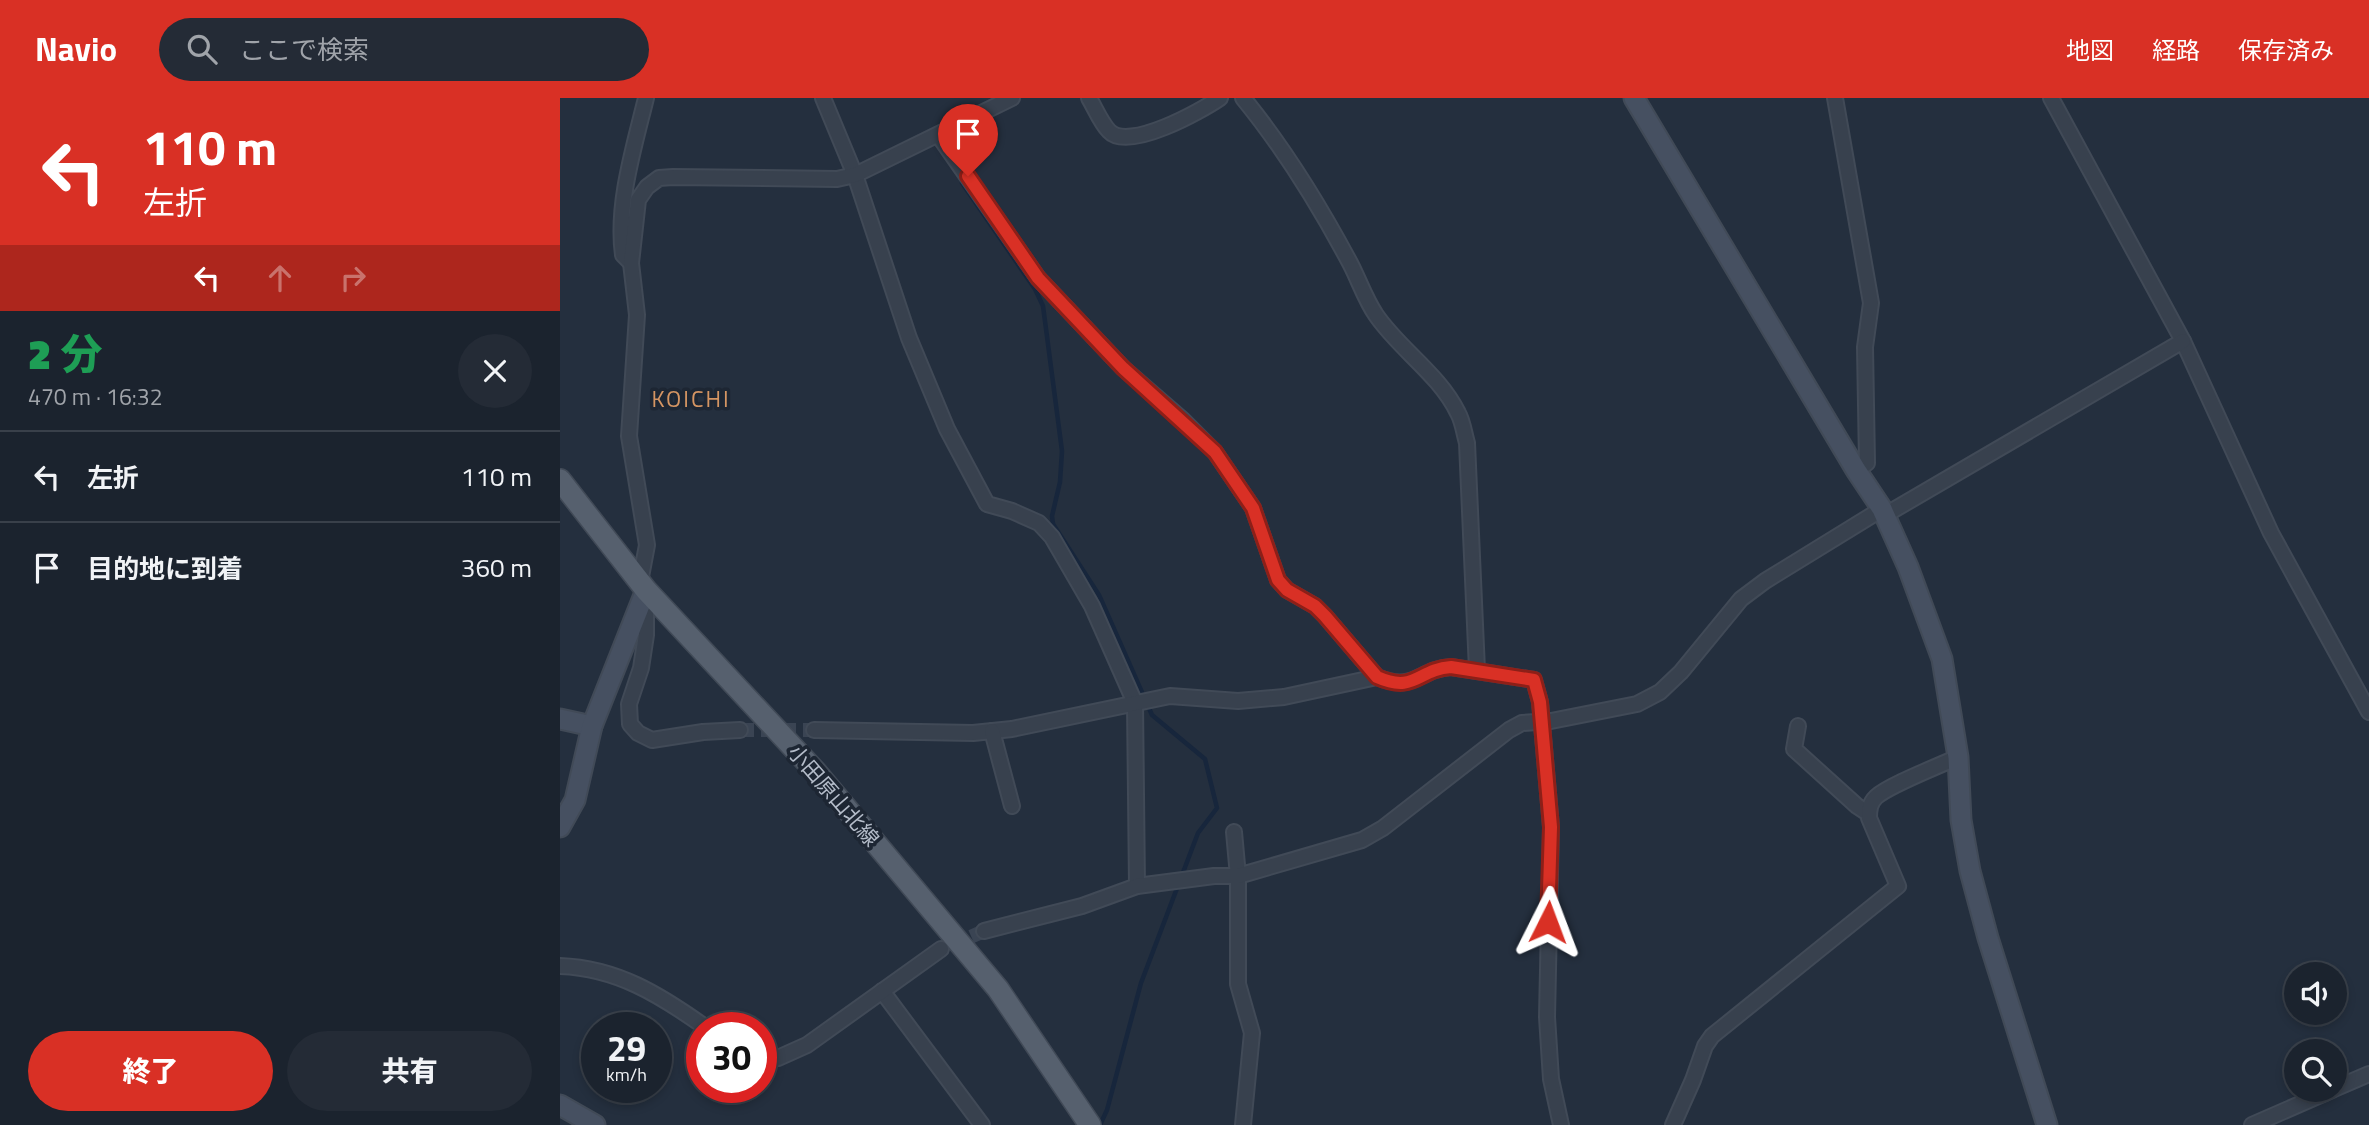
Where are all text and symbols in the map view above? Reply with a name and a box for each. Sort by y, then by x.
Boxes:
search box [159,18,649,81]
text: Navio [35,24,117,74]
icon: search [183,30,221,68]
text: ここで検索 [239,30,369,69]
text: 地図 [2066,32,2114,68]
text: 経路 [2152,32,2200,68]
text: 保存済み [2238,32,2334,68]
pin [938,104,998,176]
text: 110 m [143,109,277,184]
icon: arrive [949,115,987,153]
icon: left [28,126,119,217]
text: 左折 [143,178,207,226]
icon: left [188,259,226,297]
icon: ahead [261,259,299,297]
icon: right [334,259,372,297]
text: 2 分 [28,321,102,385]
button: close [458,334,532,408]
text: 470 m · 16:32 [28,379,163,414]
district label: KOICHI [651,381,731,416]
text: 110 m [461,457,532,496]
icon: left [28,458,66,496]
text: 左折 [87,458,139,497]
text: 360 m [461,548,532,587]
icon: arrive [28,549,66,587]
text: 目的地に到着 [87,549,243,588]
street label: 小田原山北線 [781,737,887,853]
position arrow [1511,885,1585,959]
map controls [2284,962,2347,1102]
button: sound [2284,962,2347,1025]
speed limit sign: 30 [686,1012,777,1103]
text: 29 [607,1021,646,1075]
button: 終了 [28,1031,273,1111]
button: 共有 [287,1031,532,1111]
button: search [2284,1039,2347,1102]
text: km/h [606,1061,647,1088]

